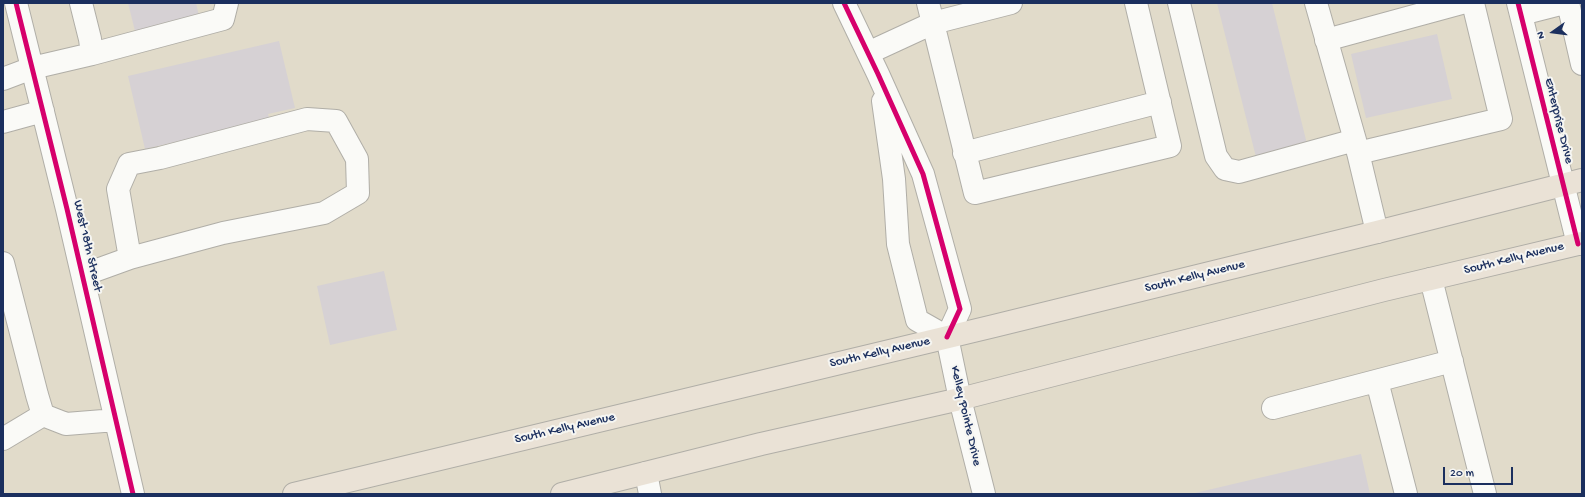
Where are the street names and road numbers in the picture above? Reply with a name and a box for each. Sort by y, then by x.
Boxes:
street label: Enterprise Drive [1540,77,1576,165]
street label: West 18th Street [69,199,105,293]
street label: South Kelly Avenue [1462,239,1566,279]
street label: South Kelly Avenue [1143,257,1247,297]
street label: South Kelly Avenue [828,334,932,372]
street label: Kelley Pointe Drive [946,364,984,468]
street label: South Kelly Avenue [513,410,617,448]

